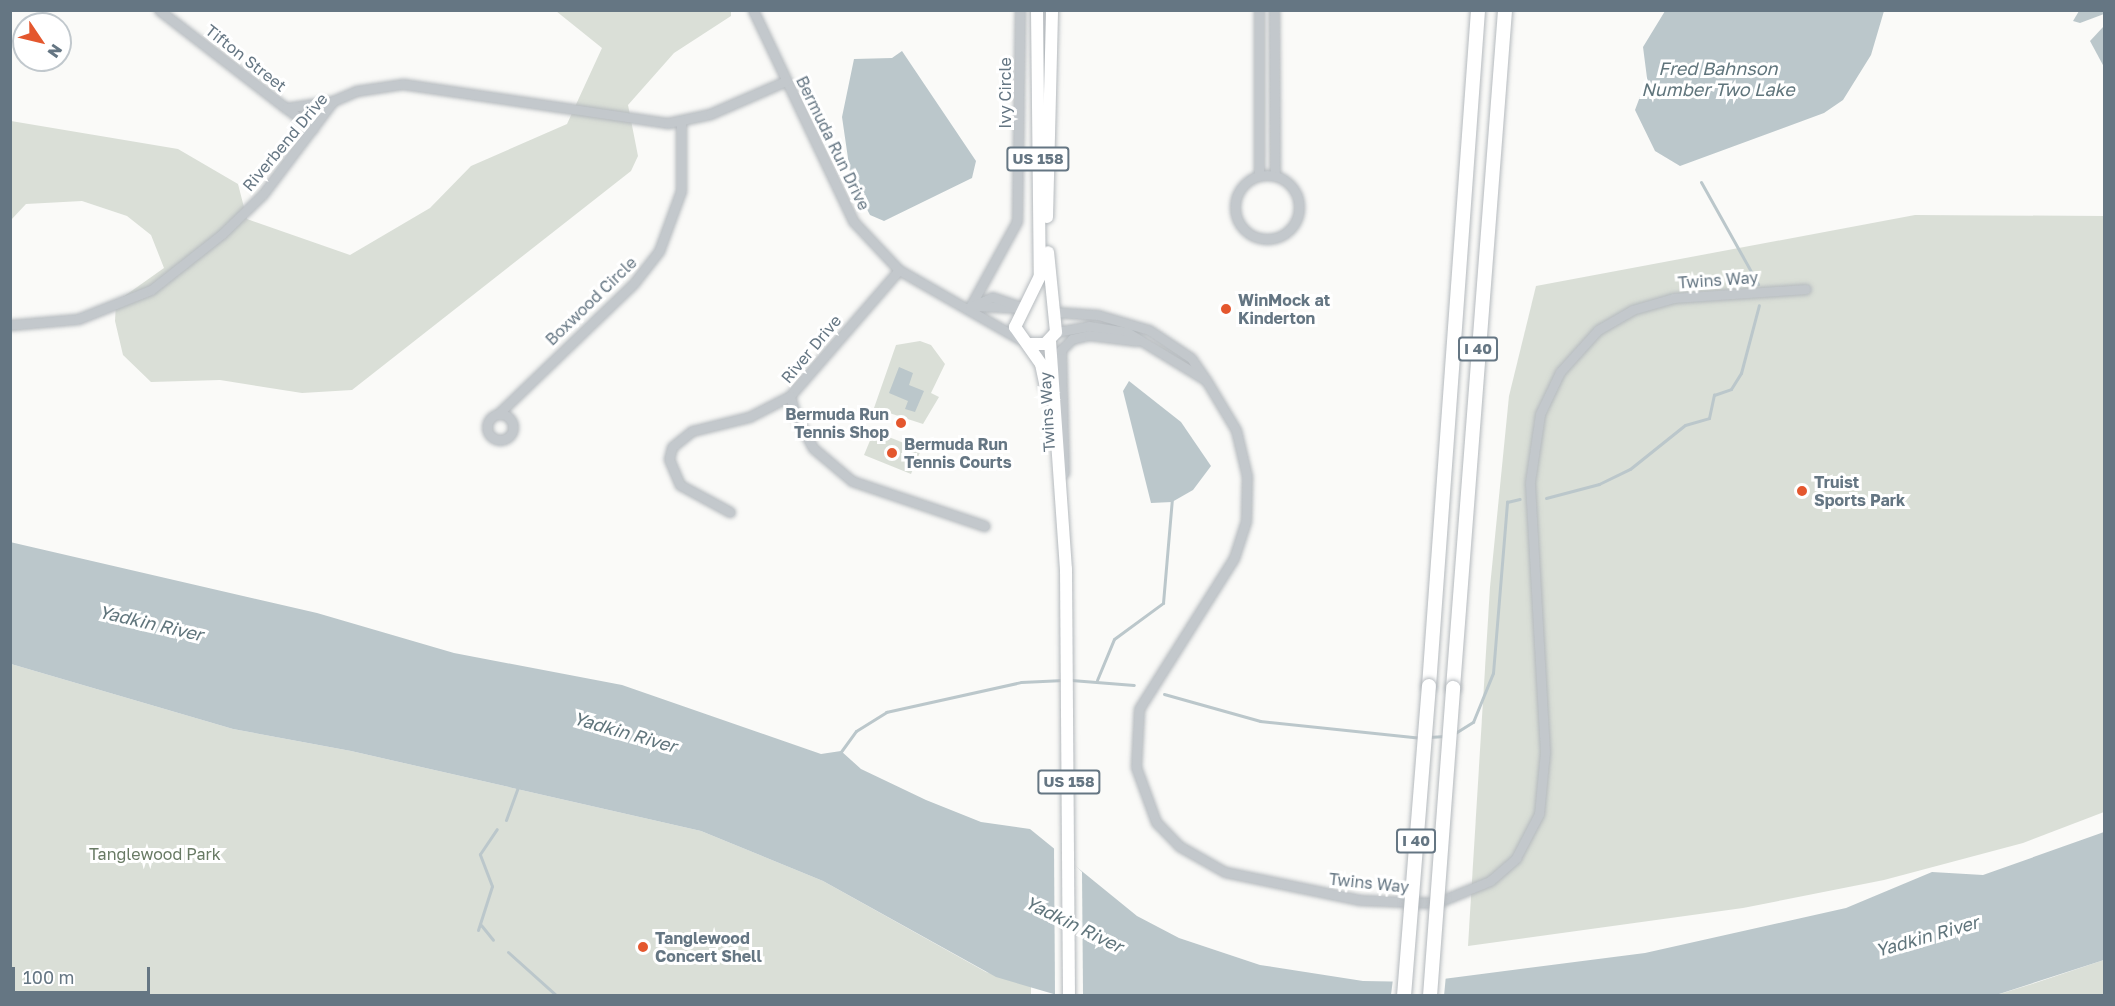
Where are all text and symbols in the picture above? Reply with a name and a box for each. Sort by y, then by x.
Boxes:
north arrow [12,12,72,72]
street label: Tifton Street [202,20,290,96]
text: N [43,40,67,62]
street label: Ivy Circle [995,57,1015,129]
water label: Fred Bahnson Number Two Lake [1641,58,1795,100]
street label: Bermuda Run Drive [792,73,874,213]
street label: Riverbend Drive [239,89,331,195]
road number: US 158 [1005,147,1071,171]
street label: Boxwood Circle [542,253,640,349]
street label: Twins Way [1677,268,1759,292]
place label: WinMock at Kinderton [1238,290,1330,328]
marker: WinMock at Kinderton [1219,302,1233,316]
street label: River Drive [777,311,845,387]
road number: I 40 [1457,337,1499,361]
street label: Twins Way [1035,371,1059,453]
place label: Bermuda Run Tennis Shop [785,404,889,442]
marker: Bermuda Run Tennis Shop [894,416,908,430]
place label: Bermuda Run Tennis Courts [904,434,1012,472]
marker: Bermuda Run Tennis Courts [885,446,899,460]
place label: Truist Sports Park [1814,472,1905,510]
marker: Truist Sports Park [1795,484,1809,498]
water label: Yadkin River [97,601,205,645]
water label: Yadkin River [571,707,679,757]
road number: US 158 [1036,770,1102,794]
road number: I 40 [1395,829,1437,853]
park label: Tanglewood Park [89,844,221,864]
street label: Twins Way [1328,869,1410,897]
water label: Yadkin River [1022,891,1126,957]
water label: Yadkin River [1873,911,1981,961]
place label: Tanglewood Concert Shell [655,928,762,966]
marker: Tanglewood Concert Shell [636,940,650,954]
scale bar [15,955,153,993]
text: 100 m [23,966,74,988]

